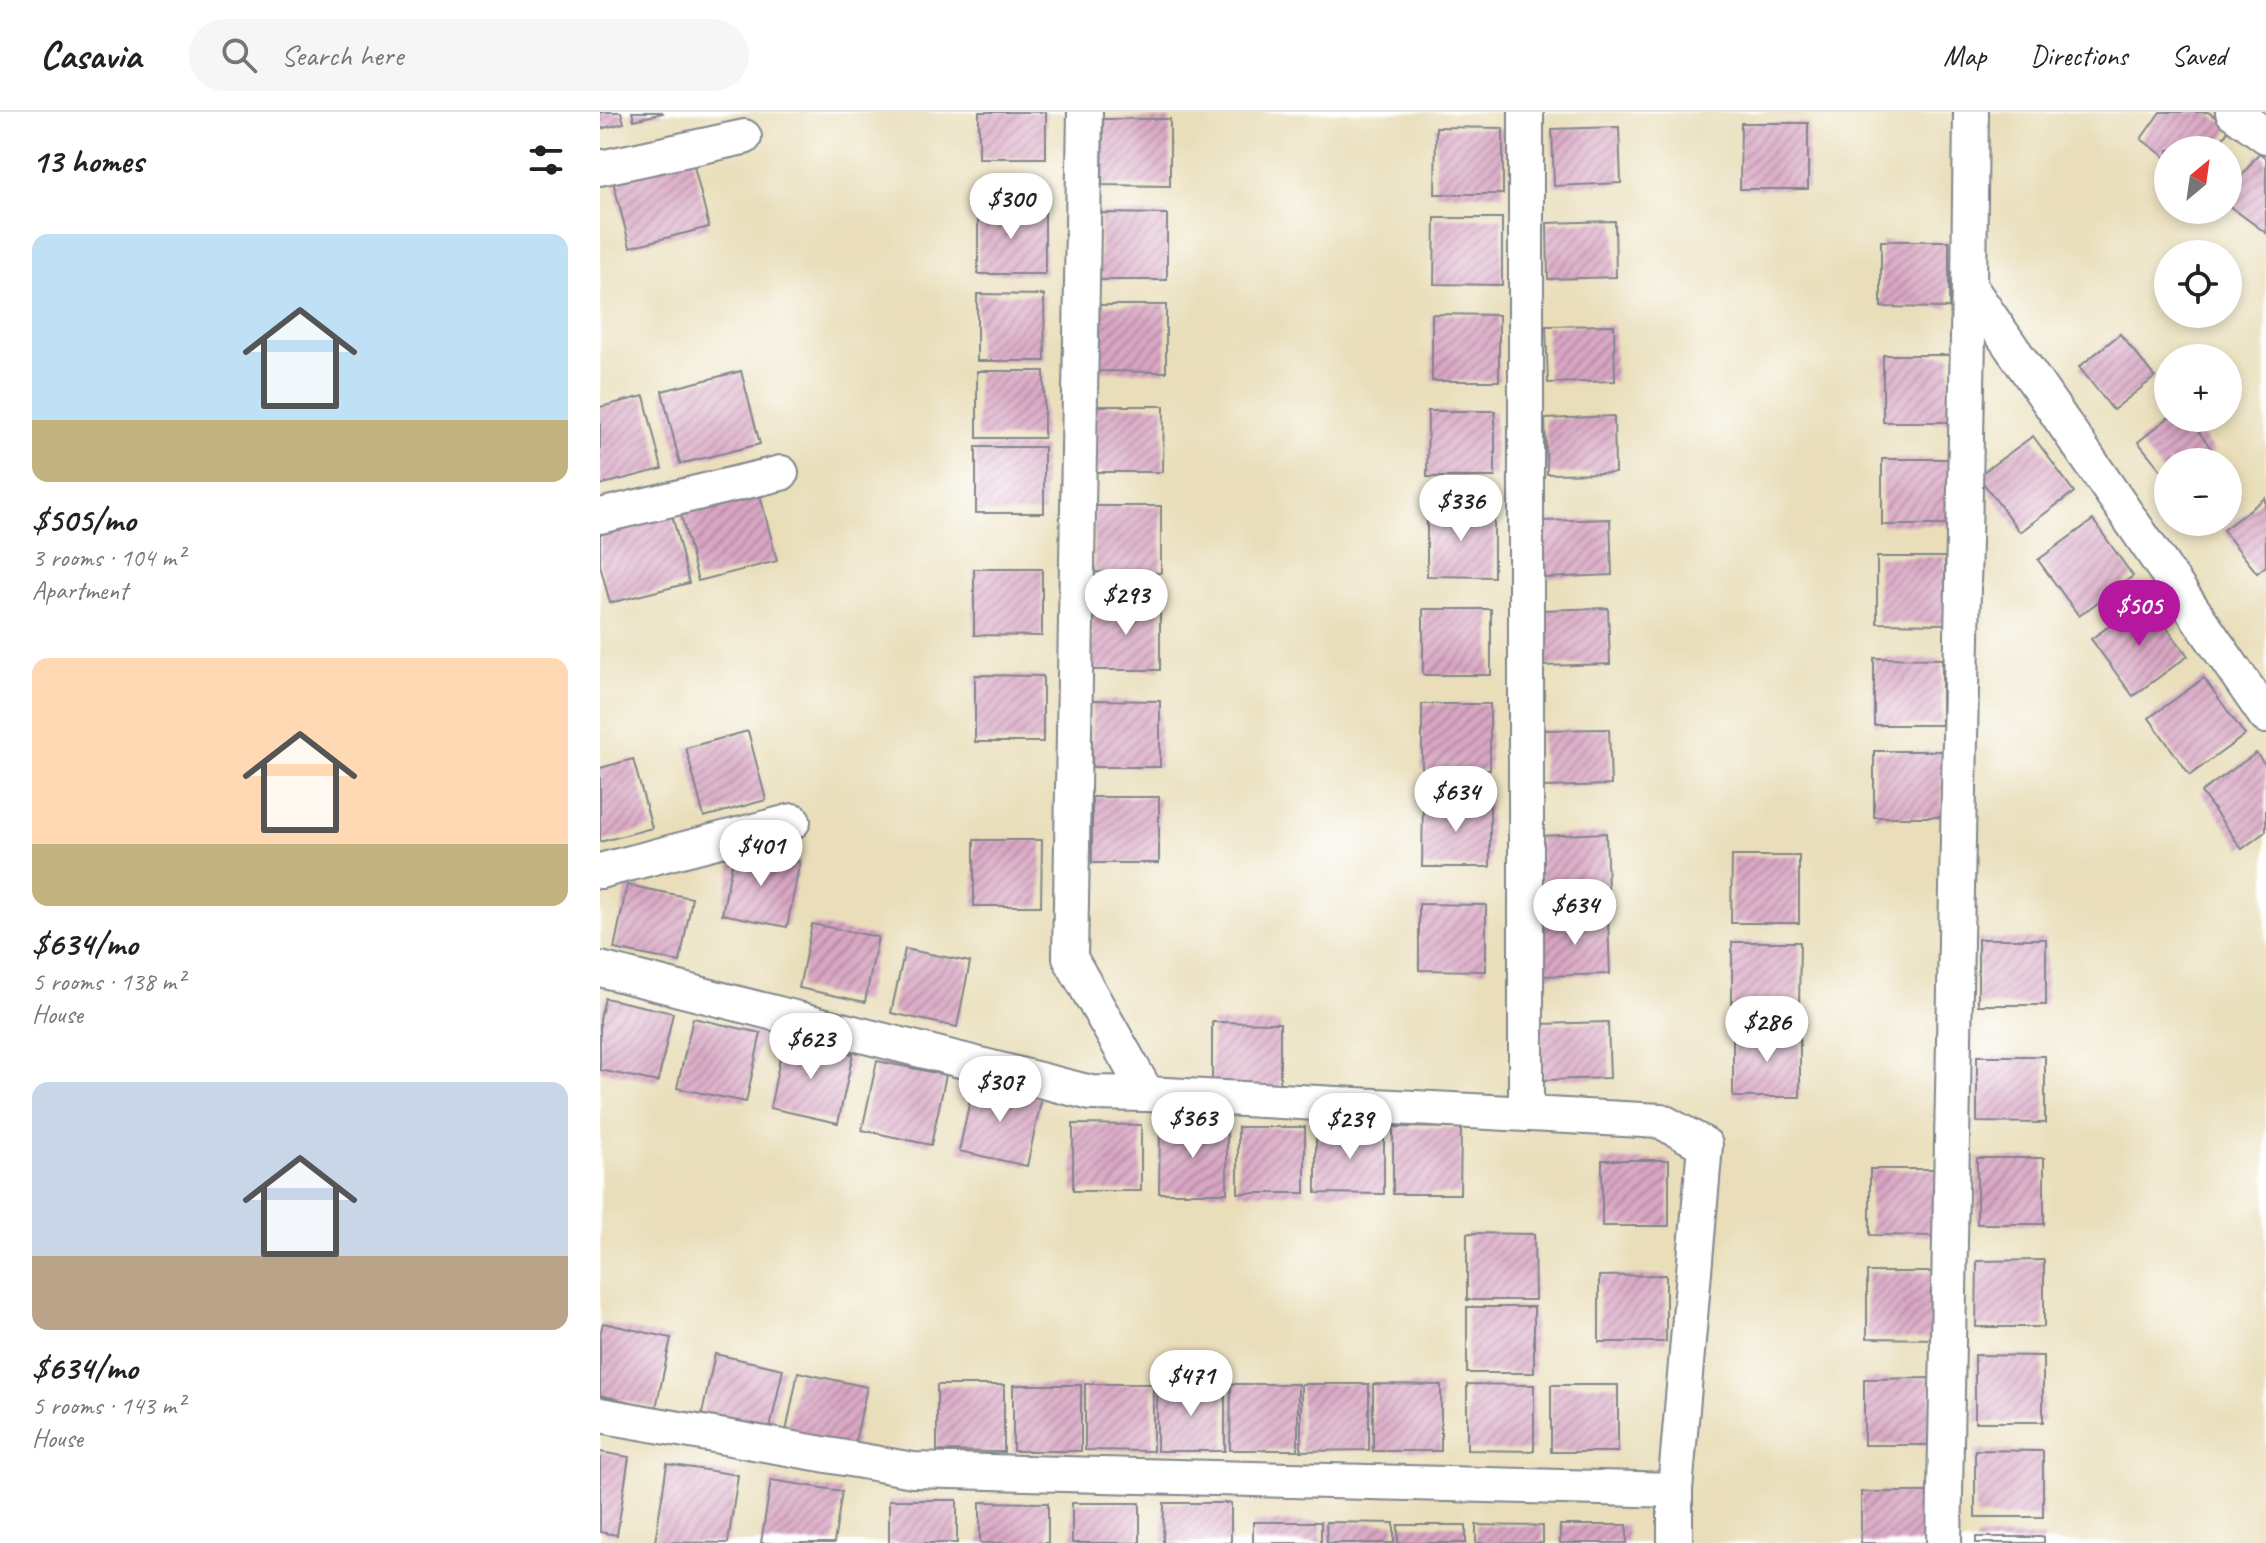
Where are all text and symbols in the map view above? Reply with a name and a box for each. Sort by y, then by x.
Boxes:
search box [189,19,749,91]
text: Casavia [40,32,141,79]
icon: search [217,33,261,77]
text: Search here [281,36,403,74]
text: Map [1943,38,1986,73]
text: Directions [2030,38,2128,73]
text: Saved [2172,38,2226,73]
north arrow [2154,136,2242,224]
map controls [2154,136,2242,536]
icon: filters [524,138,568,182]
text: 13 homes [32,139,143,182]
pin: $300 [964,173,1058,241]
text: $300 [988,182,1034,215]
button: locate [2154,240,2242,328]
icon: home [228,286,372,430]
button: + [2154,344,2242,432]
button: − [2154,448,2242,536]
pin: $336 [1414,475,1508,543]
text: $336 [1437,484,1485,517]
text: $505/mo [32,498,136,541]
text: 3 rooms · 104 m² [32,541,184,574]
pin: $293 [1079,569,1173,637]
text: Apartment [32,574,128,607]
text: $293 [1103,578,1149,611]
pin: $505 [2092,580,2186,648]
text: $505 [2116,589,2162,622]
icon: home [228,710,372,854]
pin: $634 [1409,766,1503,834]
text: $634 [1432,775,1480,808]
pin: $401 [714,820,808,888]
text: $401 [738,829,784,862]
pin: $634 [1528,879,1622,947]
text: $634 [1551,888,1599,921]
text: $634/mo [32,922,137,965]
text: 5 rooms · 138 m² [32,965,184,998]
pin: $286 [1720,996,1814,1064]
text: House [32,998,83,1031]
text: $286 [1743,1005,1791,1038]
pin: $623 [764,1013,858,1081]
text: $623 [787,1022,835,1055]
pin: $307 [953,1056,1047,1124]
text: $307 [977,1065,1023,1098]
pin: $363 [1146,1092,1240,1160]
pin: $239 [1303,1093,1397,1161]
text: $363 [1169,1101,1217,1134]
text: $239 [1327,1102,1373,1135]
icon: home [228,1134,372,1278]
text: $634/mo [32,1346,137,1389]
pin: $471 [1144,1350,1238,1418]
text: $471 [1168,1359,1214,1392]
text: 5 rooms · 143 m² [32,1389,184,1422]
text: House [32,1422,83,1455]

